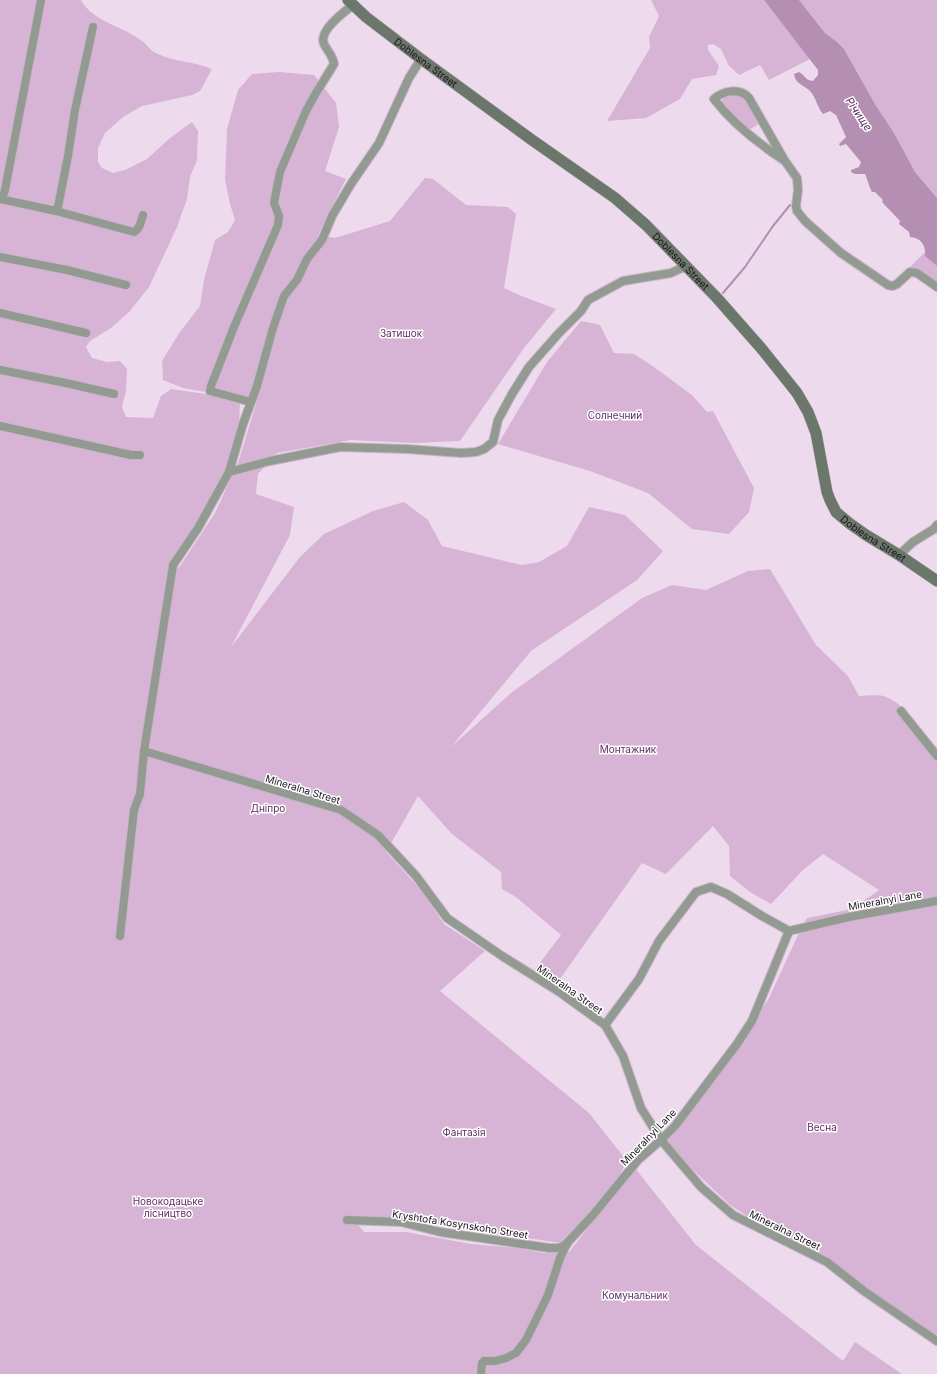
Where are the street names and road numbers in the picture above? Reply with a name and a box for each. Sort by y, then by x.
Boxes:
street label: Doblesna Street [392,35,461,90]
street label: Doblesna Street [650,230,712,293]
street label: Doblesna Street [838,513,909,564]
street label: Mineralna Street [264,772,343,806]
street label: Mineralnyi Lane [847,888,923,912]
street label: Mineralna Street [535,962,606,1017]
street label: Mineralnyi Lane [618,1106,678,1168]
street label: Kryshtofa Kosynskoho Street [391,1207,529,1241]
street label: Mineralna Street [748,1208,823,1253]

